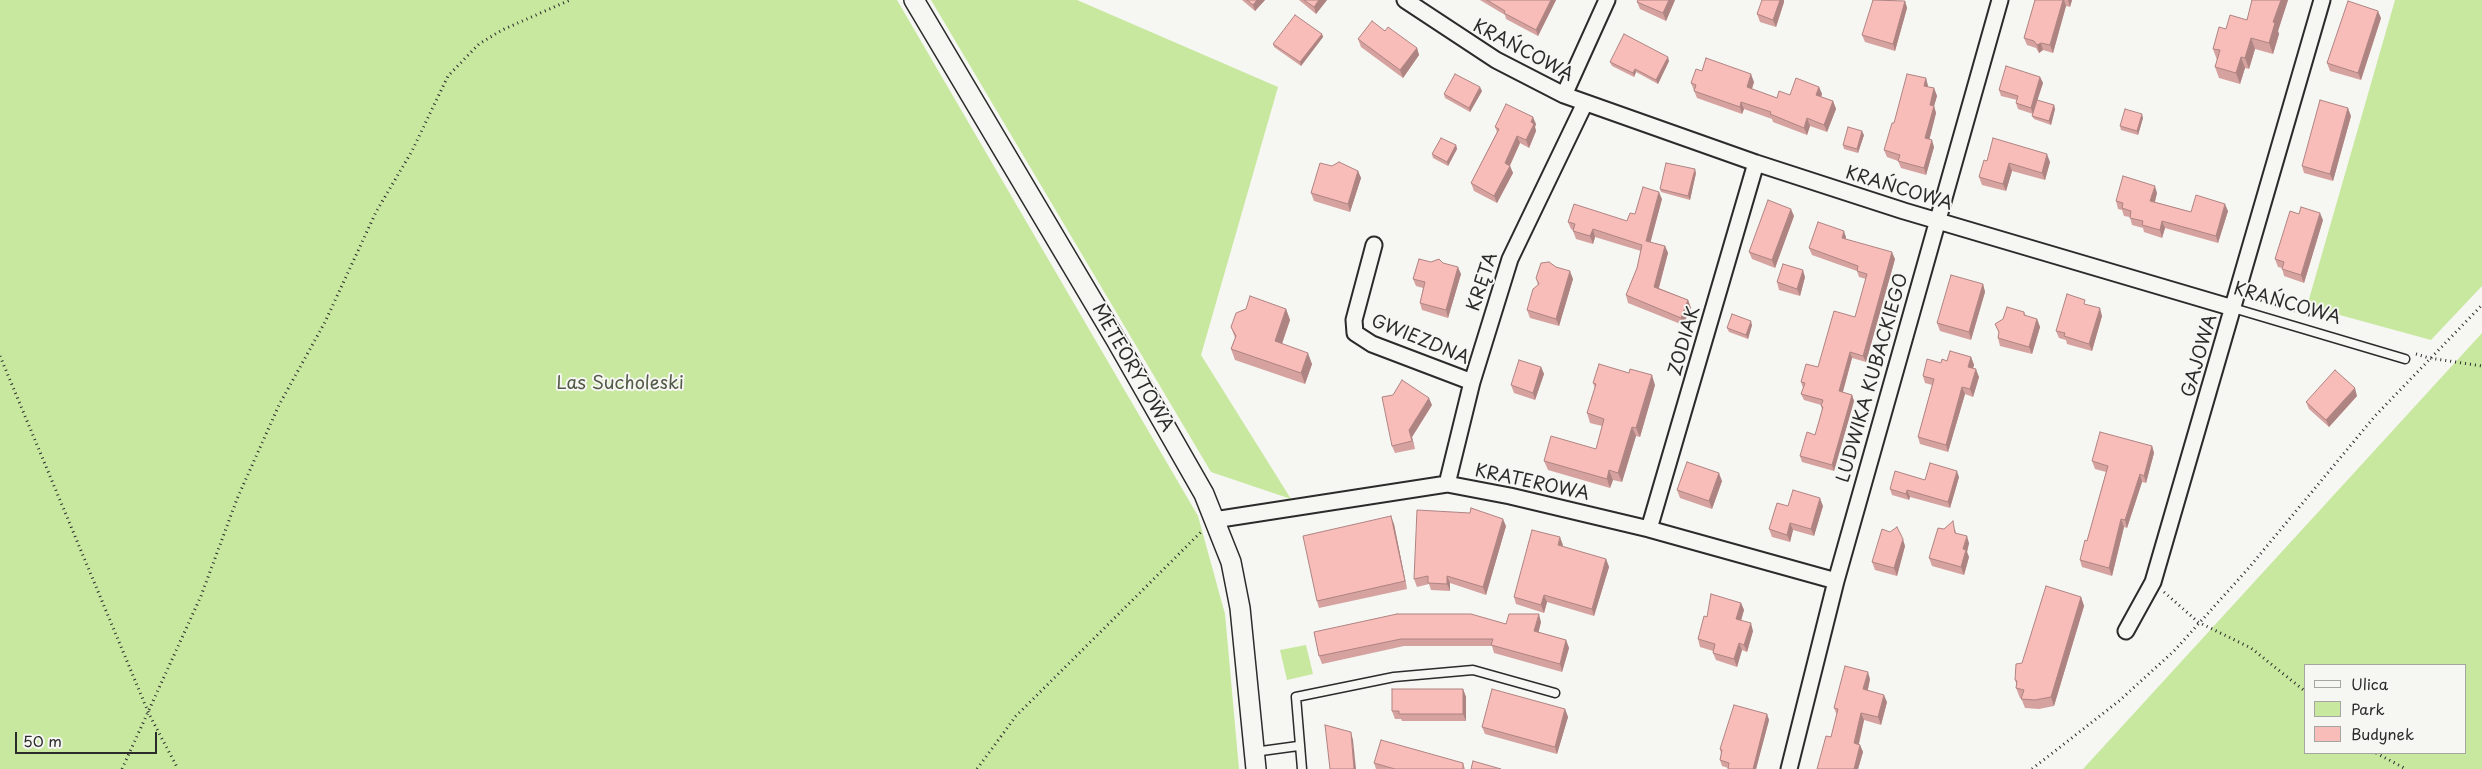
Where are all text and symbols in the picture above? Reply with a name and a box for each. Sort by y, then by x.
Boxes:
street label: KRAŃCOWA [1469,15,1577,87]
street label: KRAŃCOWA [1843,162,1955,216]
street label: KRĘTA [1463,250,1503,314]
street label: LUDWIKA KUBACKIEGO [1833,271,1913,485]
street label: KRAŃCOWA [2231,278,2343,330]
street label: METEORYTOWA [1087,300,1177,436]
street label: ZODIAK [1665,304,1705,378]
street label: GWIEZDNA [1368,311,1472,369]
street label: GAJOWA [2178,312,2222,400]
park label: Las Sucholeski [556,373,684,395]
street label: KRATEROWA [1473,460,1591,506]
legend [2304,664,2467,754]
text: Ulica [2351,672,2388,695]
text: Park [2351,697,2385,720]
scale bar [18,722,160,754]
text: Budynek [2351,722,2414,745]
text: 50 m [23,729,62,752]

